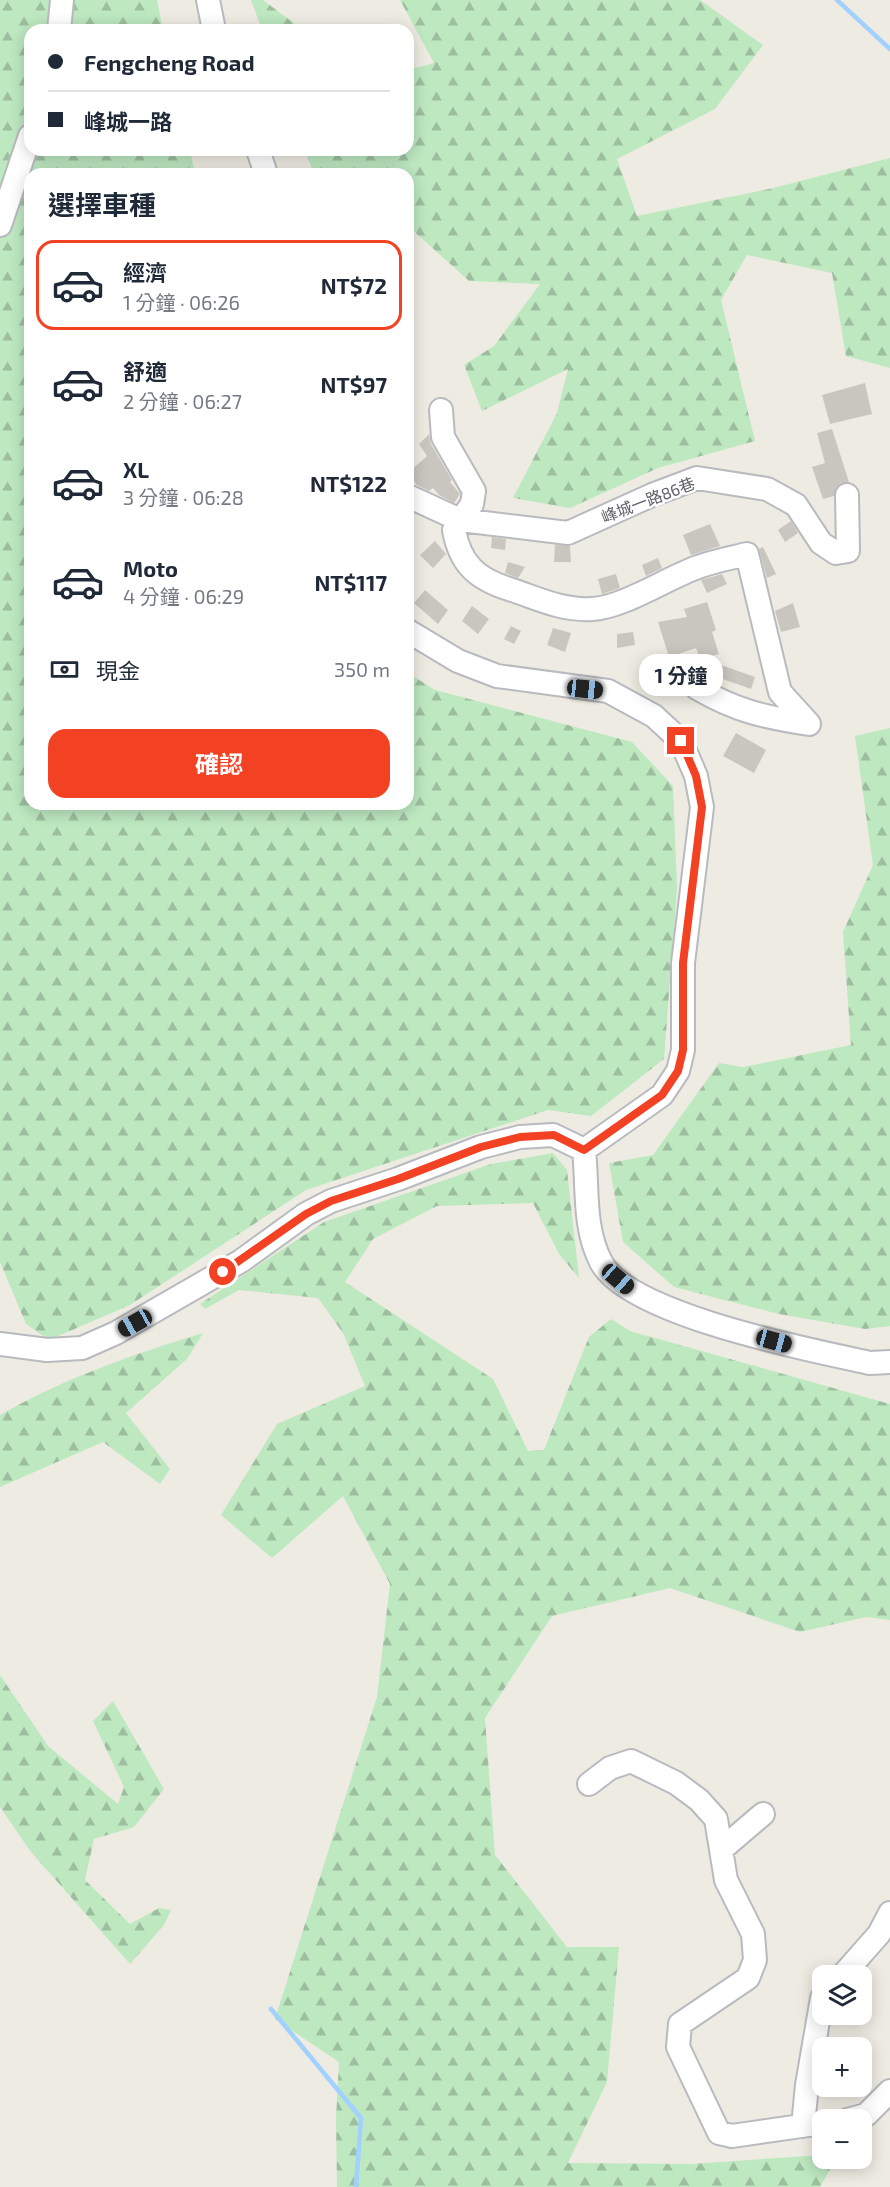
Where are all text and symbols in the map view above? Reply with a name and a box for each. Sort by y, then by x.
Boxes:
text: Fengcheng Road [84,49,255,75]
text: 峰城一路 [84,108,172,134]
text: 選擇車種 [48,188,156,220]
icon: car [51,258,105,312]
text: 經濟 [123,259,167,285]
text: NT$72 [321,272,387,298]
text: 1 分鐘 · 06:26 [123,290,240,314]
icon: car [51,357,105,411]
text: 舒適 [123,358,167,384]
text: NT$97 [321,371,387,397]
text: 2 分鐘 · 06:27 [123,389,242,413]
icon: car [51,456,105,510]
text: XL [123,456,149,482]
text: NT$122 [310,470,387,496]
street label: 峰城一路86巷 [598,473,697,526]
text: 3 分鐘 · 06:28 [123,485,244,509]
icon: car [51,555,105,609]
text: Moto [123,555,178,581]
text: NT$117 [314,569,387,595]
text: 4 分鐘 · 06:29 [123,584,244,608]
icon: cash [48,653,81,686]
callout: 1 分鐘 [639,654,723,696]
text: 現金 [96,657,140,683]
text: 350 m [334,657,390,681]
text: 1 分鐘 [655,663,707,687]
car [566,678,604,700]
route end [667,727,694,754]
button: 確認 [48,729,390,798]
route start [209,1258,236,1285]
car [599,1260,637,1298]
car [115,1306,155,1340]
car [754,1328,794,1354]
map controls [812,1965,872,2169]
button: layers [812,1965,872,2025]
button: + [812,2037,872,2097]
button: − [812,2109,872,2169]

